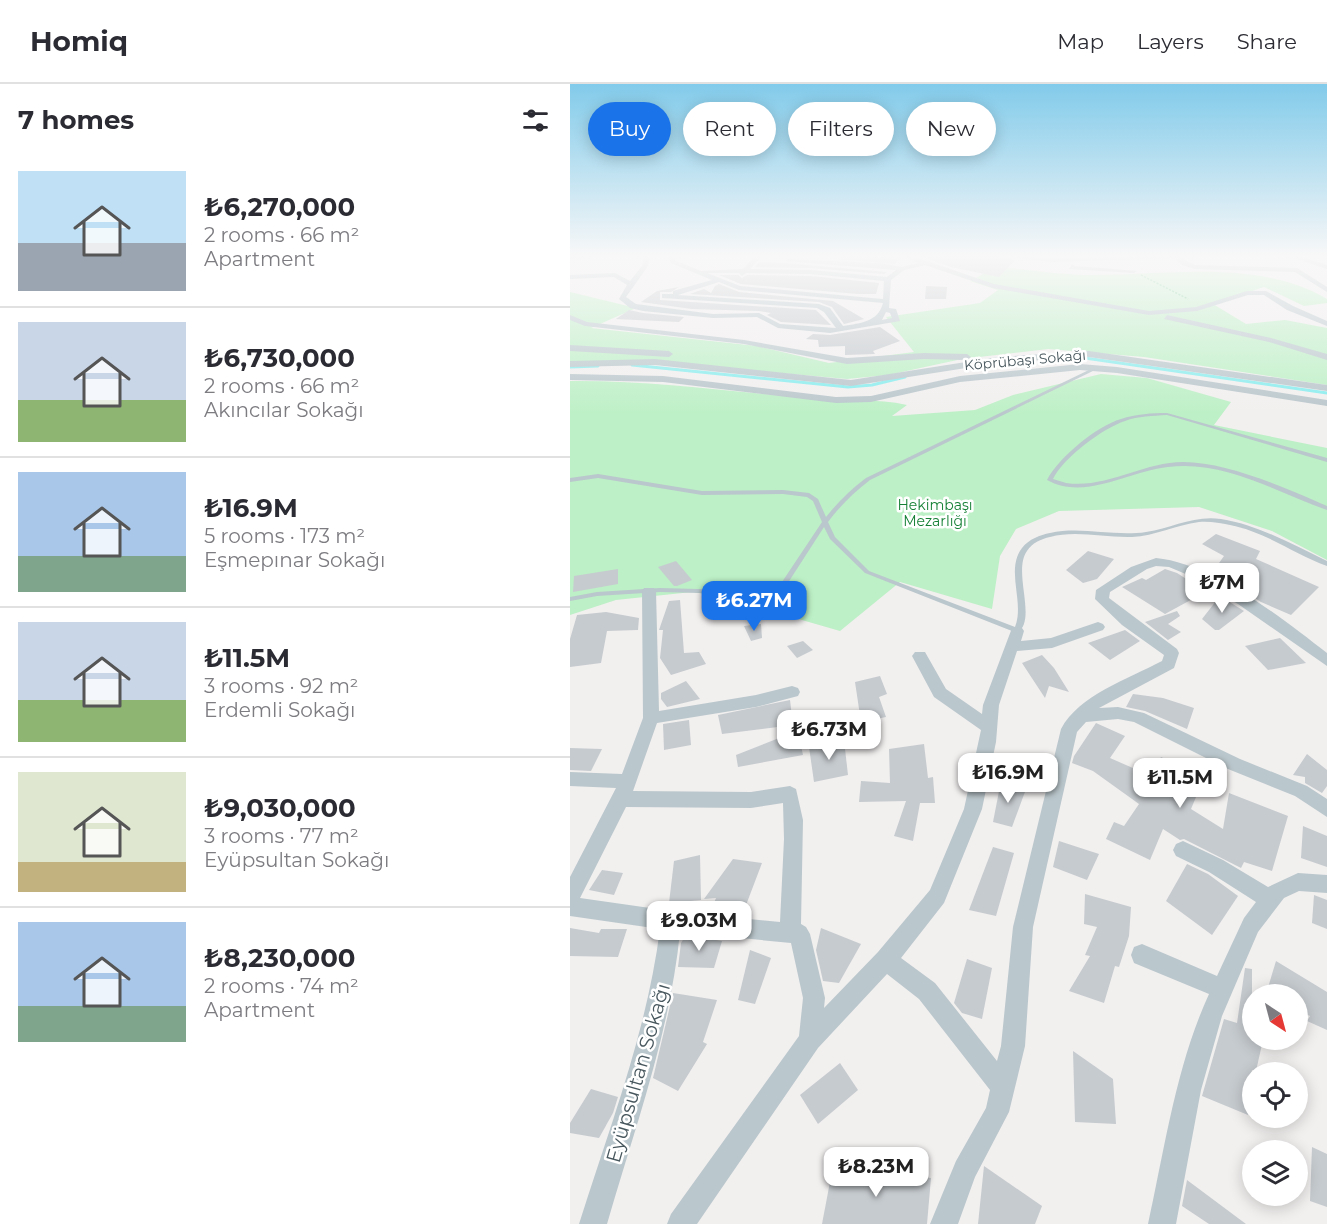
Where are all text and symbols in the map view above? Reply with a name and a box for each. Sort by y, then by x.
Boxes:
text: Homiq [30,24,128,58]
text: Map [1057,29,1104,54]
text: Layers [1137,29,1204,54]
text: Share [1237,29,1297,54]
chip: Buy [588,102,671,156]
chip: Rent [683,102,776,156]
chip: Filters [788,102,894,156]
chip: New [906,102,996,156]
text: 7 homes [18,104,134,136]
icon: filters [519,104,552,137]
text: ₺6,270,000 [204,191,355,223]
icon: home [66,195,138,267]
text: 2 rooms · 66 m² [204,223,359,247]
text: Apartment [204,247,315,271]
text: ₺6,730,000 [204,342,355,374]
icon: home [66,346,138,418]
street label: Köprübaşı Sokağı [963,346,1087,374]
text: 2 rooms · 66 m² [204,374,359,398]
text: Akıncılar Sokağı [204,398,364,422]
text: ₺16.9M [204,492,298,524]
icon: home [66,496,138,568]
park label: Hekimbaşı Mezarlığı [897,496,973,530]
text: 5 rooms · 173 m² [204,524,365,548]
text: Eşmepınar Sokağı [204,548,385,572]
pin: ₺7M [1193,563,1251,614]
text: ₺7M [1199,570,1245,594]
pin: ₺6.27M [705,581,803,632]
text: ₺6.27M [716,588,792,612]
text: ₺11.5M [204,642,290,674]
icon: home [66,646,138,718]
text: 3 rooms · 92 m² [204,674,358,698]
text: Erdemli Sokağı [204,698,356,722]
pin: ₺6.73M [780,710,878,761]
text: ₺6.73M [791,717,867,741]
pin: ₺16.9M [959,753,1057,804]
pin: ₺11.5M [1131,758,1229,809]
text: ₺16.9M [972,760,1044,784]
text: ₺11.5M [1147,765,1213,789]
text: ₺9,030,000 [204,792,356,824]
icon: home [66,796,138,868]
text: 3 rooms · 77 m² [204,824,359,848]
text: Eyüpsultan Sokağı [204,848,389,872]
pin: ₺9.03M [650,901,748,952]
text: ₺9.03M [661,908,737,932]
text: ₺8,230,000 [204,942,356,974]
icon: home [66,946,138,1018]
text: 2 rooms · 74 m² [204,974,359,998]
street label: Eyüpsultan Sokağı [601,981,675,1165]
north arrow [1242,984,1308,1050]
map controls [1242,984,1308,1206]
text: Apartment [204,998,315,1022]
button: locate [1242,1062,1308,1128]
button: layers [1242,1140,1308,1206]
pin: ₺8.23M [827,1147,925,1198]
text: ₺8.23M [838,1154,914,1178]

